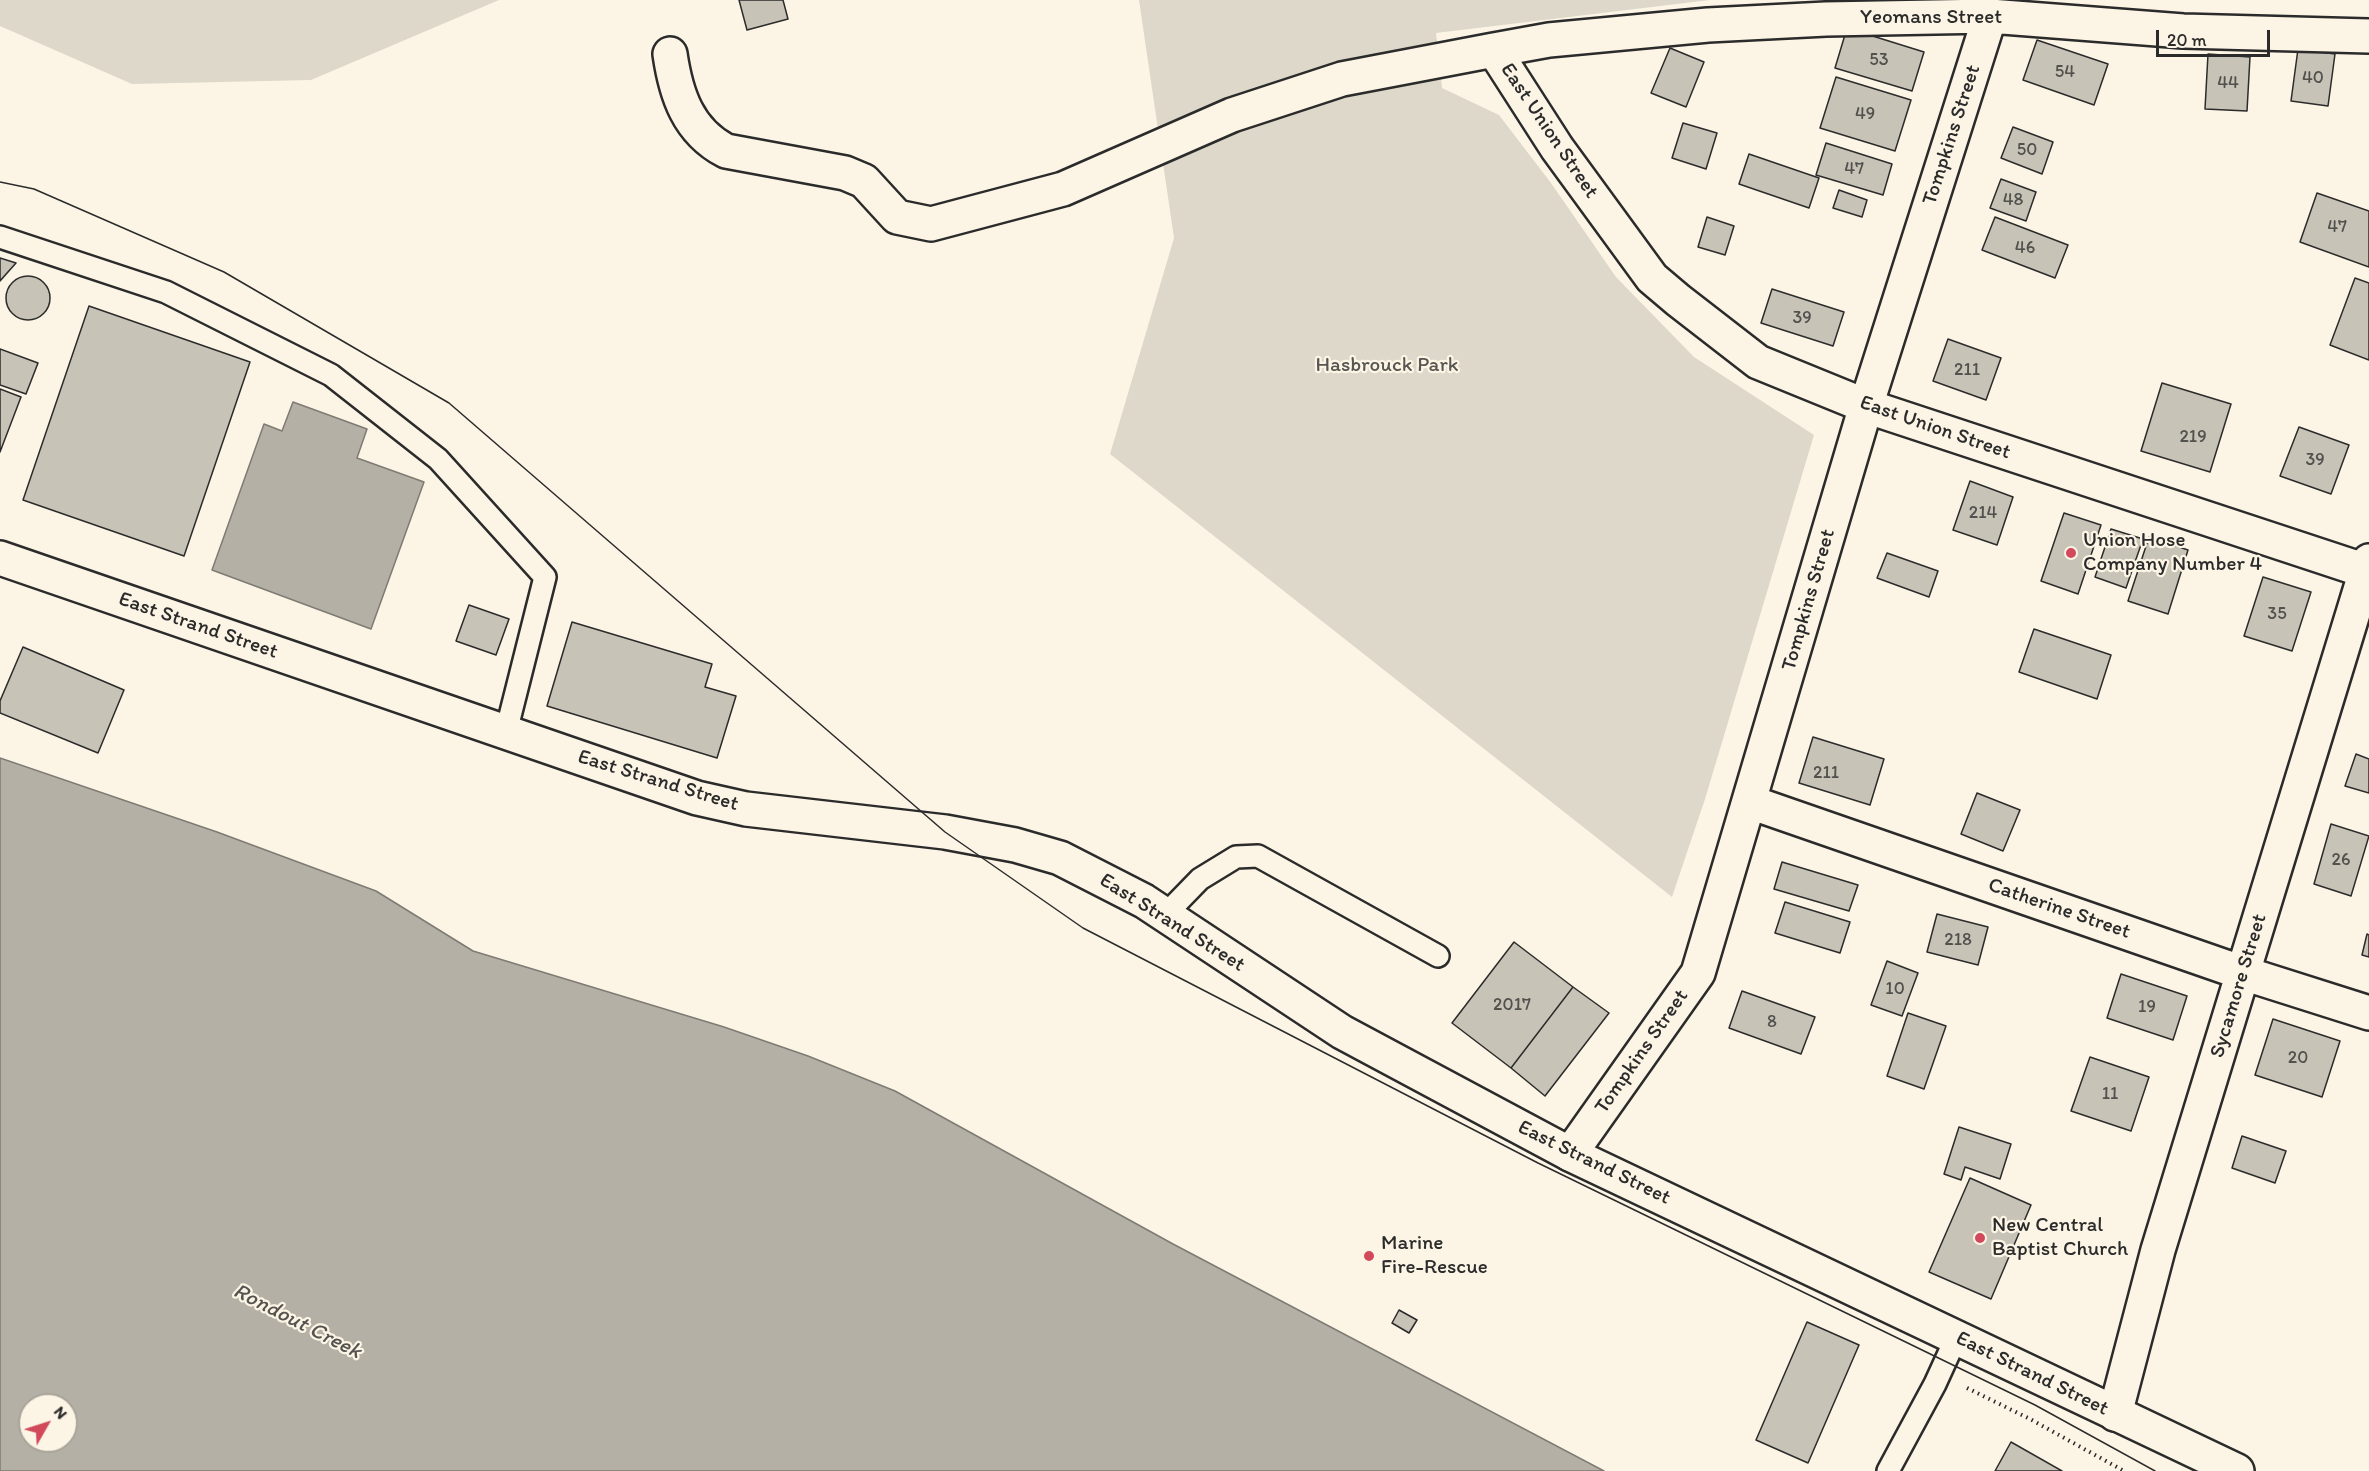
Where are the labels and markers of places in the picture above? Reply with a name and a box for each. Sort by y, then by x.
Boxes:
place label: Union Hose Company Number 4 [2083,528,2262,578]
marker: Union Hose Company Number 4 [2064,546,2078,560]
place label: New Central Baptist Church [1992,1213,2128,1263]
place label: Marine Fire-Rescue [1381,1231,1488,1281]
marker: New Central Baptist Church [1973,1231,1987,1245]
marker: Marine Fire-Rescue [1362,1249,1376,1263]

